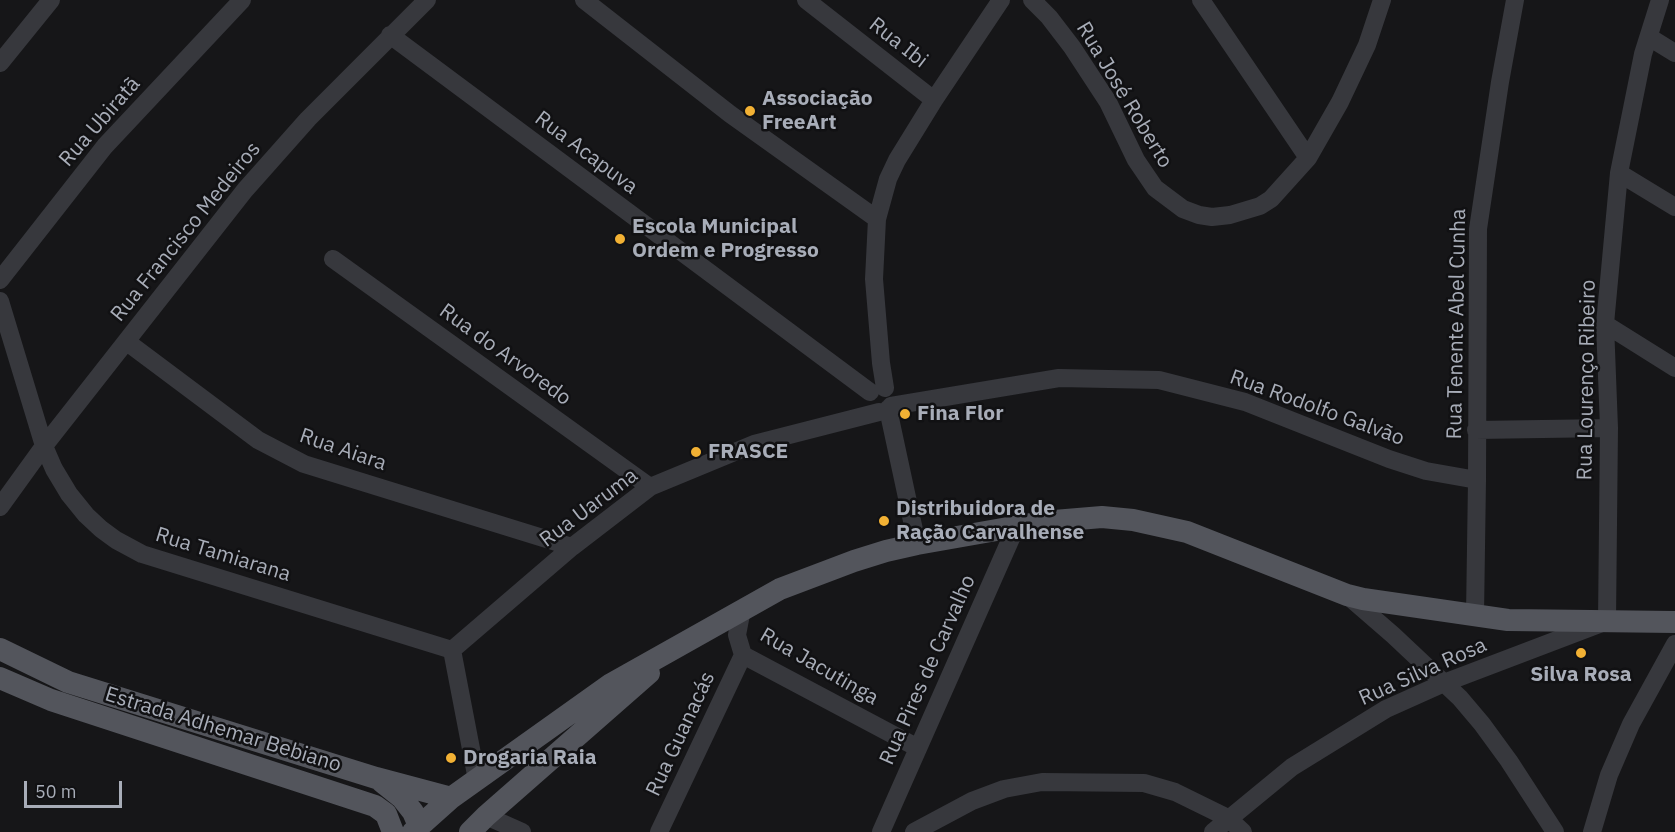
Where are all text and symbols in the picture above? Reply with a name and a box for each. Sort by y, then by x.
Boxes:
street label: Rua Ibi [864,12,932,74]
street label: Rua José Roberto [1070,17,1178,173]
street label: Rua Ubiratã [54,72,146,172]
place label: Associação FreeArt [762,86,873,136]
marker: Associação FreeArt [743,104,757,118]
street label: Rua Acapuva [530,106,642,200]
street label: Rua Francisco Medeiros [106,137,266,327]
street label: Rua Tenente Abel Cunha [1442,208,1472,440]
place label: Escola Municipal Ordem e Progresso [632,214,819,264]
marker: Escola Municipal Ordem e Progresso [613,232,627,246]
street label: Rua Lourenço Ribeiro [1573,279,1601,481]
street label: Rua do Arvoredo [434,299,576,411]
street label: Rua Rodolfo Galvão [1226,365,1408,451]
place label: Fina Flor [917,401,1004,427]
marker: Fina Flor [898,407,912,421]
street label: Rua Aiara [296,423,390,477]
place label: FRASCE [708,439,788,465]
marker: FRASCE [689,445,703,459]
street label: Rua Uaruma [535,463,643,553]
place label: Distribuidora de Ração Carvalhense [896,496,1084,546]
marker: Distribuidora de Ração Carvalhense [877,514,891,528]
street label: Rua Tamiarana [152,522,294,588]
street label: Rua Pires de Carvalho [875,571,981,769]
street label: Rua Jacutinga [755,623,883,711]
street label: Rua Silva Rosa [1355,633,1491,711]
marker: Silva Rosa [1574,646,1588,660]
place label: Silva Rosa [1530,662,1632,688]
street label: Rua Guanacás [641,668,721,800]
street label: Estrada Adhemar Bebiano [102,682,344,778]
place label: Drogaria Raia [463,745,597,771]
marker: Drogaria Raia [444,751,458,765]
scale bar [27,769,124,807]
text: 50 m [35,780,77,803]

